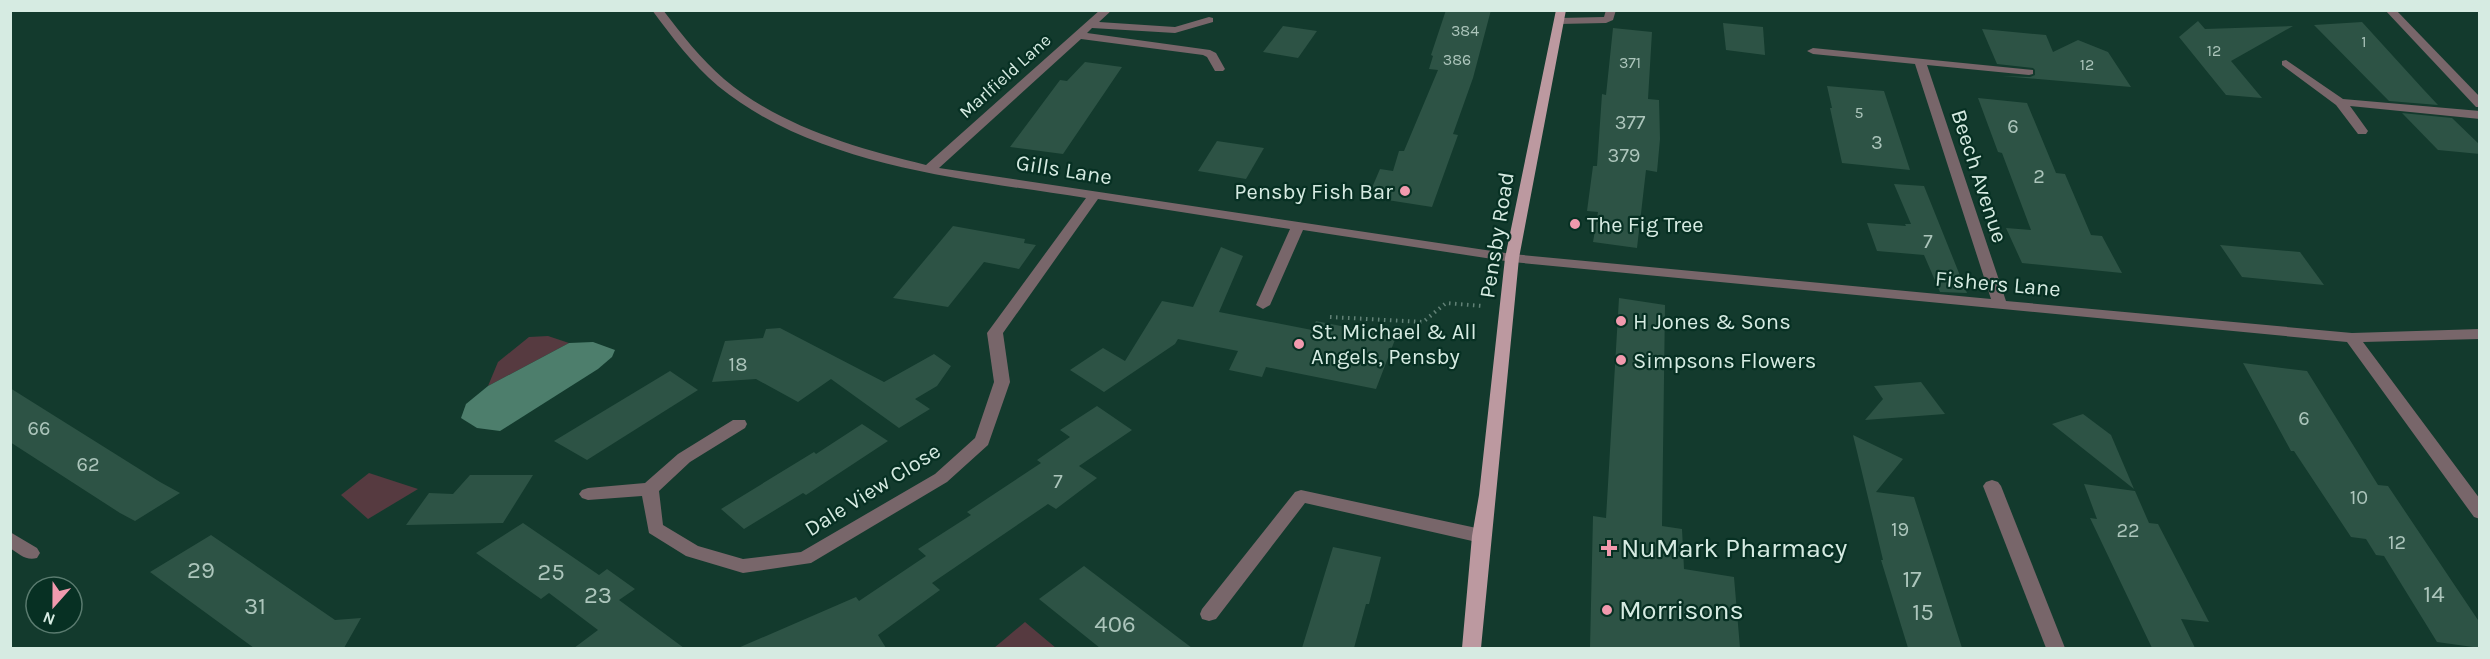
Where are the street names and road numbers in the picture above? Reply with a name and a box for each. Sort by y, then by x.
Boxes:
street label: Marlfield Lane [955,29,1055,123]
street label: Beech Avenue [1945,106,2013,246]
street label: Gills Lane [1014,150,1114,190]
street label: Pensby Road [1474,170,1520,300]
street label: Fishers Lane [1934,266,2062,302]
street label: Dale View Close [800,438,945,542]

